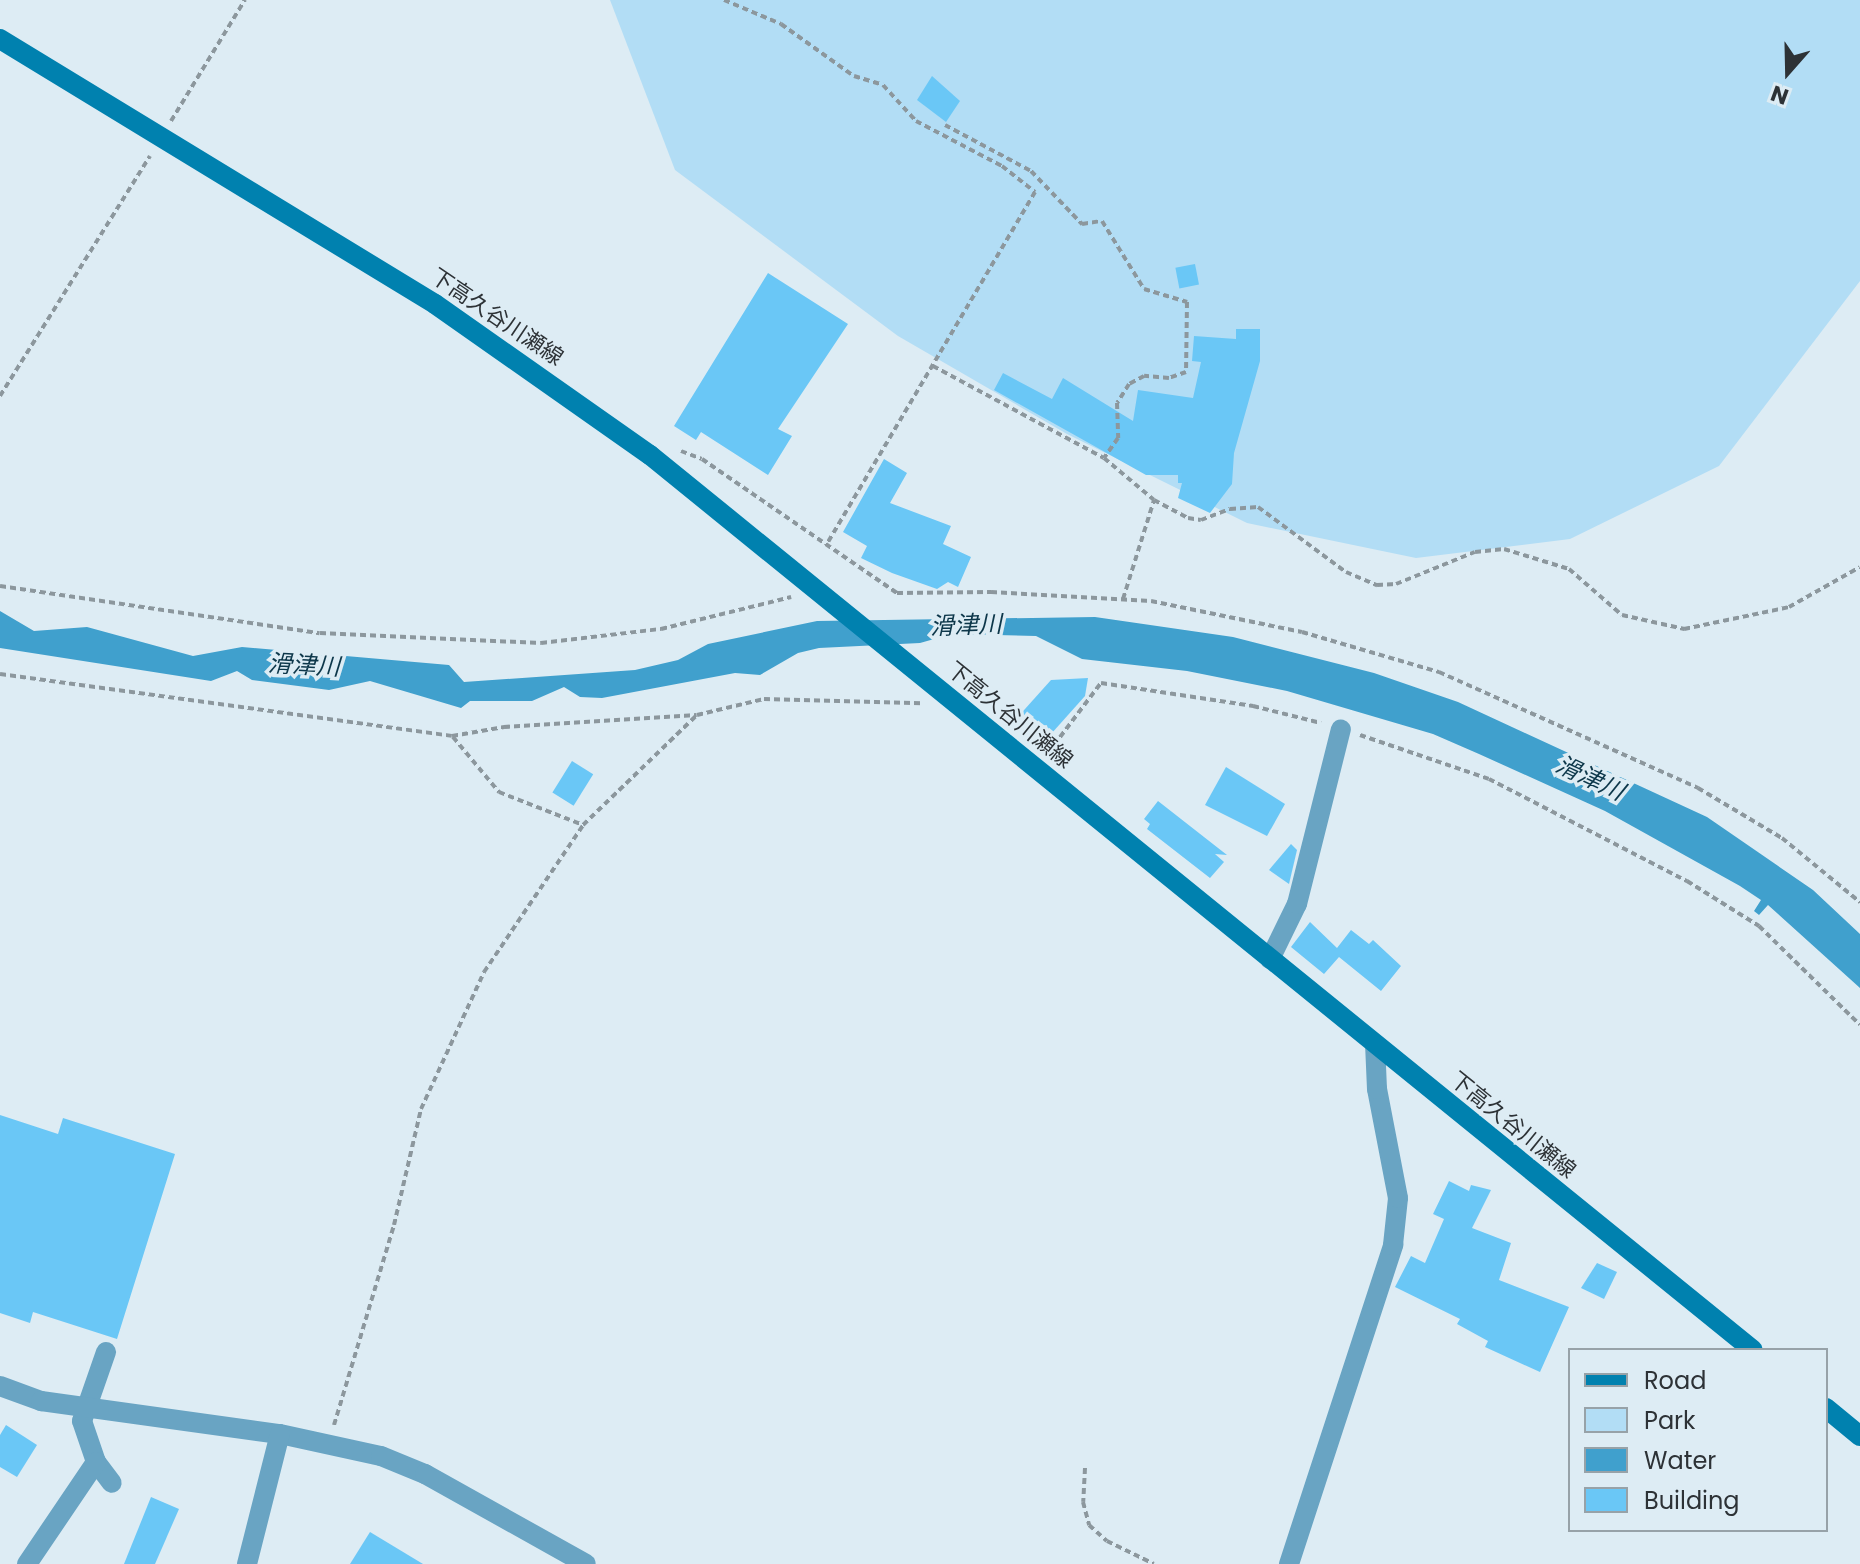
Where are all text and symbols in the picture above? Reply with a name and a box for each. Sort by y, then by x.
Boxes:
north arrow [1748,32,1828,112]
text: N [1767,78,1793,112]
street label: 下高久谷川瀬線 [426,263,568,371]
water label: 滑津川 [930,609,1002,641]
water label: 滑津川 [267,649,341,681]
street label: 下高久谷川瀬線 [942,656,1078,774]
water label: 滑津川 [1551,750,1629,806]
street label: 下高久谷川瀬線 [1445,1066,1581,1184]
legend [1568,1348,1828,1532]
text: Road [1644,1364,1706,1397]
text: Park [1644,1404,1695,1437]
text: Water [1644,1444,1716,1477]
text: Building [1644,1484,1740,1517]

